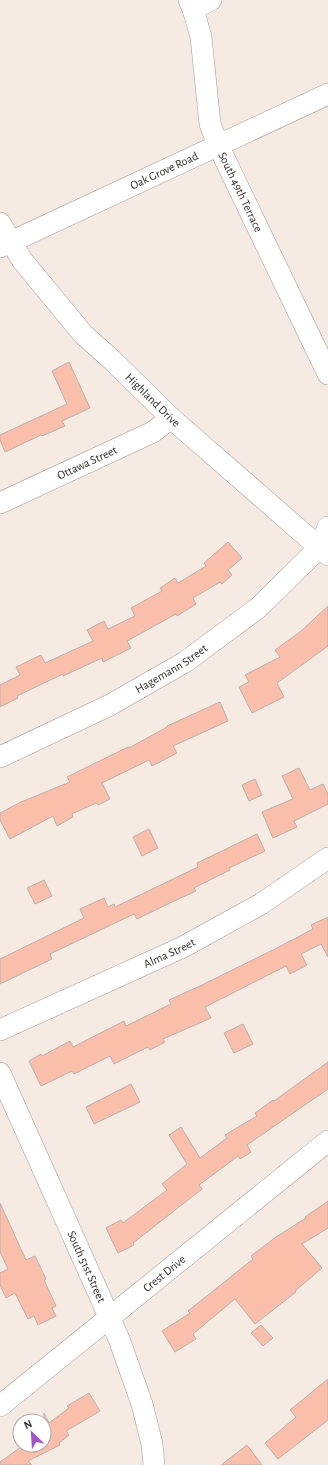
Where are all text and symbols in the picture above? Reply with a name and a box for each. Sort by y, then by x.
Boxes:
street label: Oak Grove Road [128,149,200,191]
street label: South 49th Terrace [216,150,265,234]
street label: Highland Drive [123,371,182,429]
street label: Ottawa Street [55,444,119,482]
street label: Hagemann Street [133,642,210,695]
street label: Alma Street [142,936,197,970]
street label: South 51st Street [65,1229,108,1304]
street label: Crest Drive [141,1253,188,1294]
north arrow [12,1413,52,1453]
text: N [22,1418,34,1431]

